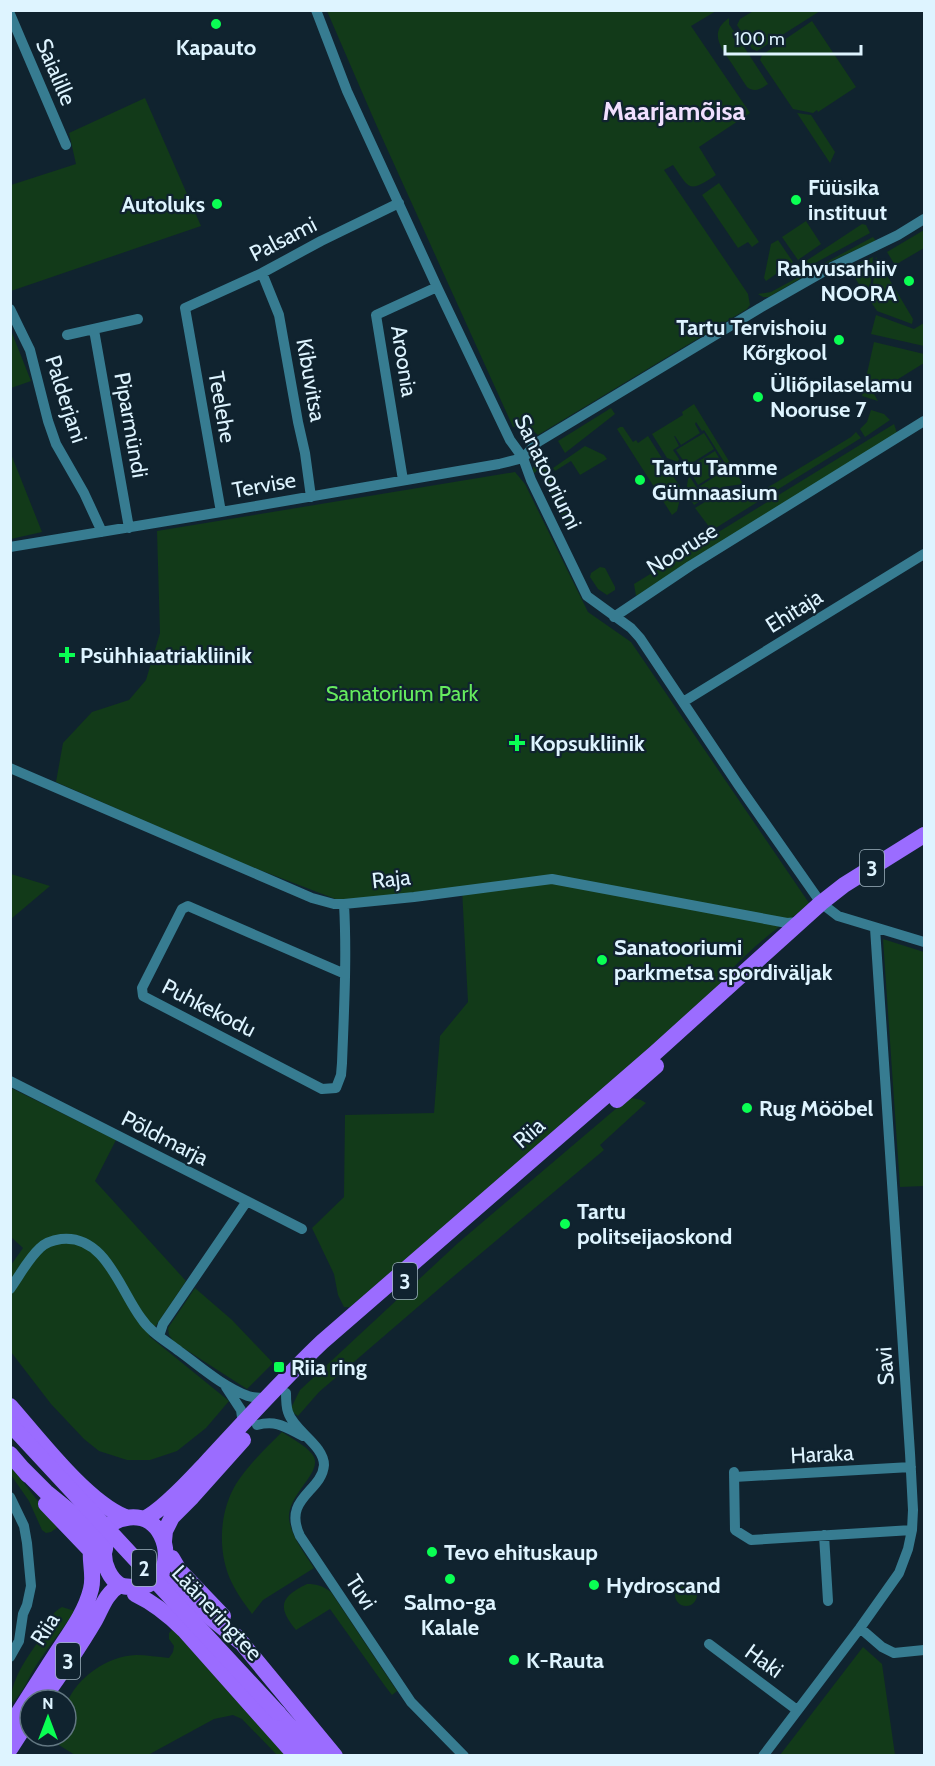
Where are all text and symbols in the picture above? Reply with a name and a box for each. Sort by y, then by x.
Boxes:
marker: Kapauto [209,17,223,31]
scale bar [725,18,862,56]
text: 100 m [734,28,785,50]
street label: Saialille [30,34,82,110]
place label: Kapauto [176,34,256,61]
district label: Maarjamõisa [603,95,745,127]
place label: Füüsika instituut [808,174,887,226]
place label: Autoluks [122,191,205,218]
marker: Füüsika instituut [789,193,803,207]
marker: Autoluks [210,197,224,211]
street label: Palsami [245,211,321,267]
place label: Rahvusarhiiv NOORA [776,255,897,307]
marker: Rahvusarhiiv NOORA [902,274,916,288]
place label: Tartu Tervishoiu Kõrgkool [676,314,827,366]
street label: Aroonia [385,323,423,399]
marker: Tartu Tervishoiu Kõrgkool [832,333,846,347]
street label: Kibuvitsa [290,336,332,424]
street label: Palderjani [39,352,93,446]
street label: Teelehe [202,369,242,445]
street label: Piparmündi [108,370,154,480]
place label: Üliõpilaselamu Nooruse 7 [770,371,912,423]
marker: Üliõpilaselamu Nooruse 7 [751,390,765,404]
street label: Sanatooriumi [509,410,587,534]
place label: Tartu Tamme Gümnaasium [652,454,778,506]
street label: Tervise [230,466,298,504]
marker: Tartu Tamme Gümnaasium [633,473,647,487]
street label: Nooruse [642,517,722,581]
street label: Ehitaja [761,583,828,639]
place label: Psühhiaatriakliinik [80,642,252,669]
marker: Psühhiaatriakliinik [58,646,76,664]
park label: Sanatorium Park [326,680,478,707]
place label: Kopsukliinik [530,730,645,757]
marker: Kopsukliinik [508,734,526,752]
road number: 3 [860,850,884,886]
street label: Raja [370,863,412,894]
place label: Sanatooriumi parkmetsa spordiväljak [614,934,833,986]
marker: Sanatooriumi parkmetsa spordiväljak [595,953,609,967]
street label: Puhkekodu [158,973,260,1043]
place label: Rug Mööbel [759,1095,874,1122]
marker: Rug Mööbel [740,1101,754,1115]
street label: Põldmarja [117,1105,213,1171]
street label: Riia [508,1112,551,1154]
place label: Tartu politseijaoskond [577,1198,732,1250]
marker: Tartu politseijaoskond [558,1217,572,1231]
road number: 3 [393,1263,417,1299]
street label: Savi [870,1346,900,1386]
place label: Riia ring [291,1354,367,1381]
marker: Riia ring [272,1360,286,1374]
street label: Haraka [790,1439,855,1469]
place label: Tevo ehituskaup [444,1539,598,1566]
marker: Tevo ehituskaup [425,1545,439,1559]
road number: 2 [132,1550,156,1586]
street label: Lääneringtee [166,1560,268,1666]
street label: Tuvi [340,1569,382,1615]
marker: Salmo-ga Kalale [443,1572,457,1586]
place label: Hydroscand [606,1572,721,1599]
marker: Hydroscand [587,1578,601,1592]
place label: Salmo-ga Kalale [404,1589,496,1641]
street label: Riia [25,1607,66,1650]
street label: Haki [740,1638,788,1684]
road number: 3 [56,1643,80,1679]
place label: K-Rauta [526,1647,604,1674]
marker: K-Rauta [507,1653,521,1667]
north arrow [18,1688,78,1748]
text: N [42,1694,54,1713]

